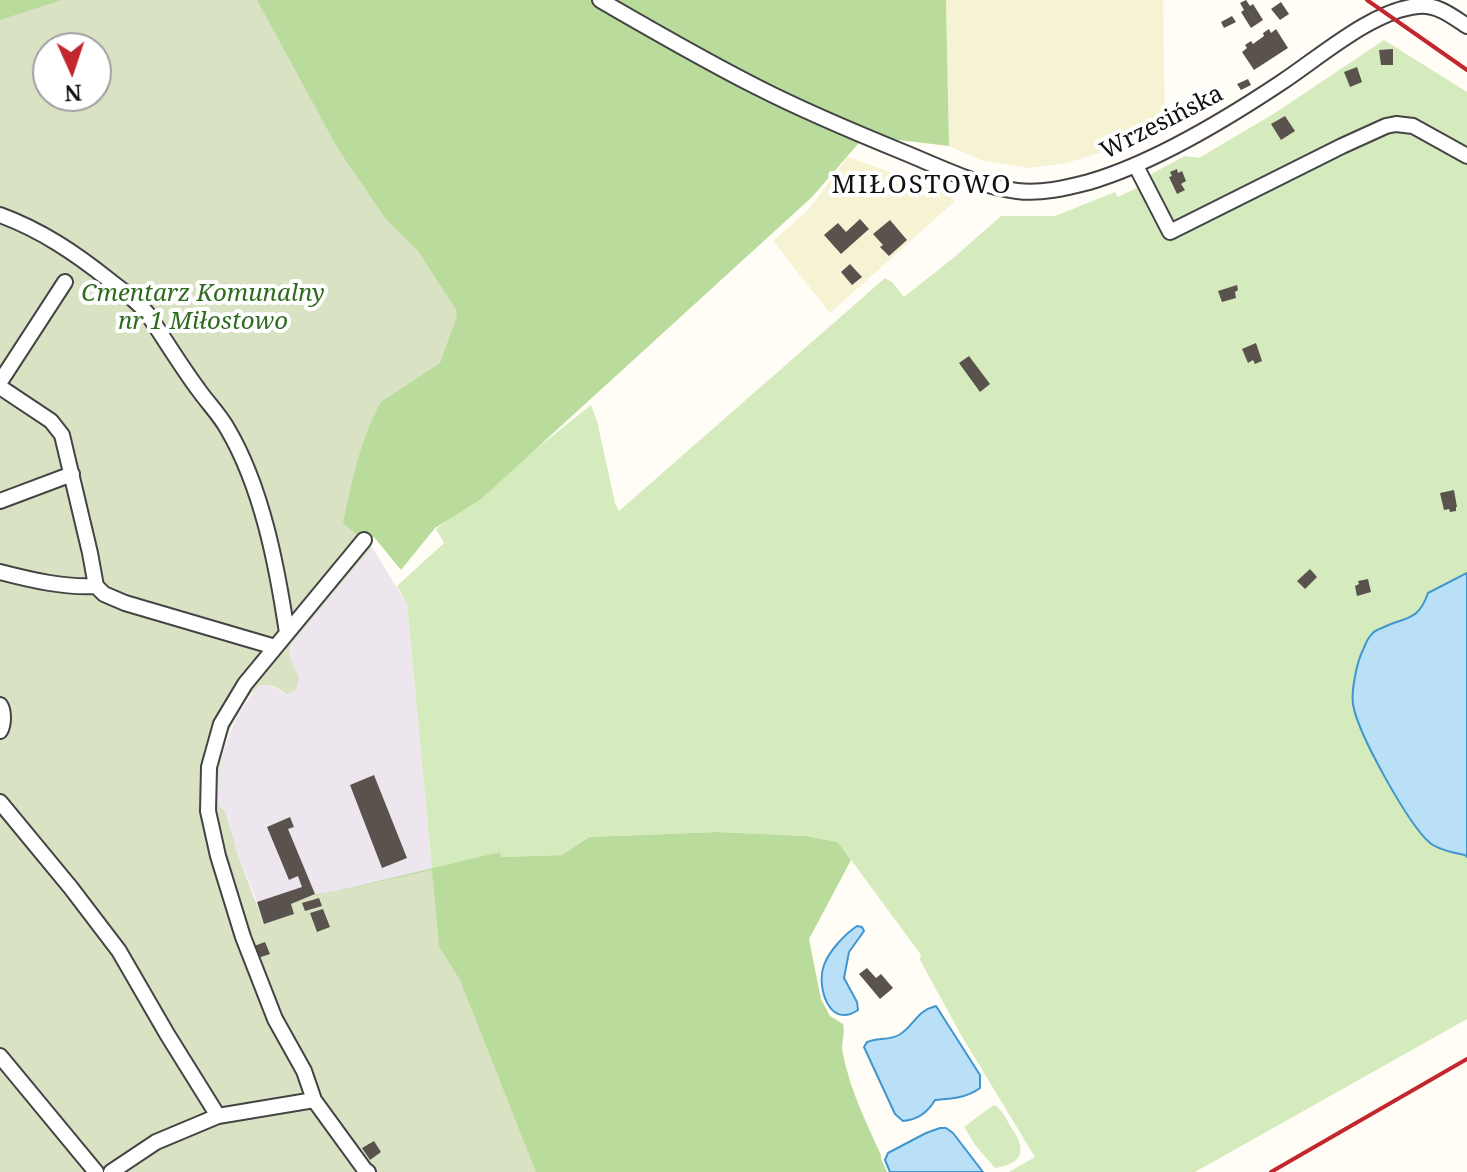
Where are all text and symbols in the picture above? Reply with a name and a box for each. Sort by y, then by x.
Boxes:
north arrow [32,32,112,112]
text: N [64,79,83,109]
street label: Wrzesińska [1096,80,1228,166]
district label: MIŁOSTOWO [831,170,1013,202]
park label: Cmentarz Komunalny nr 1 Miłostowo [81,280,325,336]

